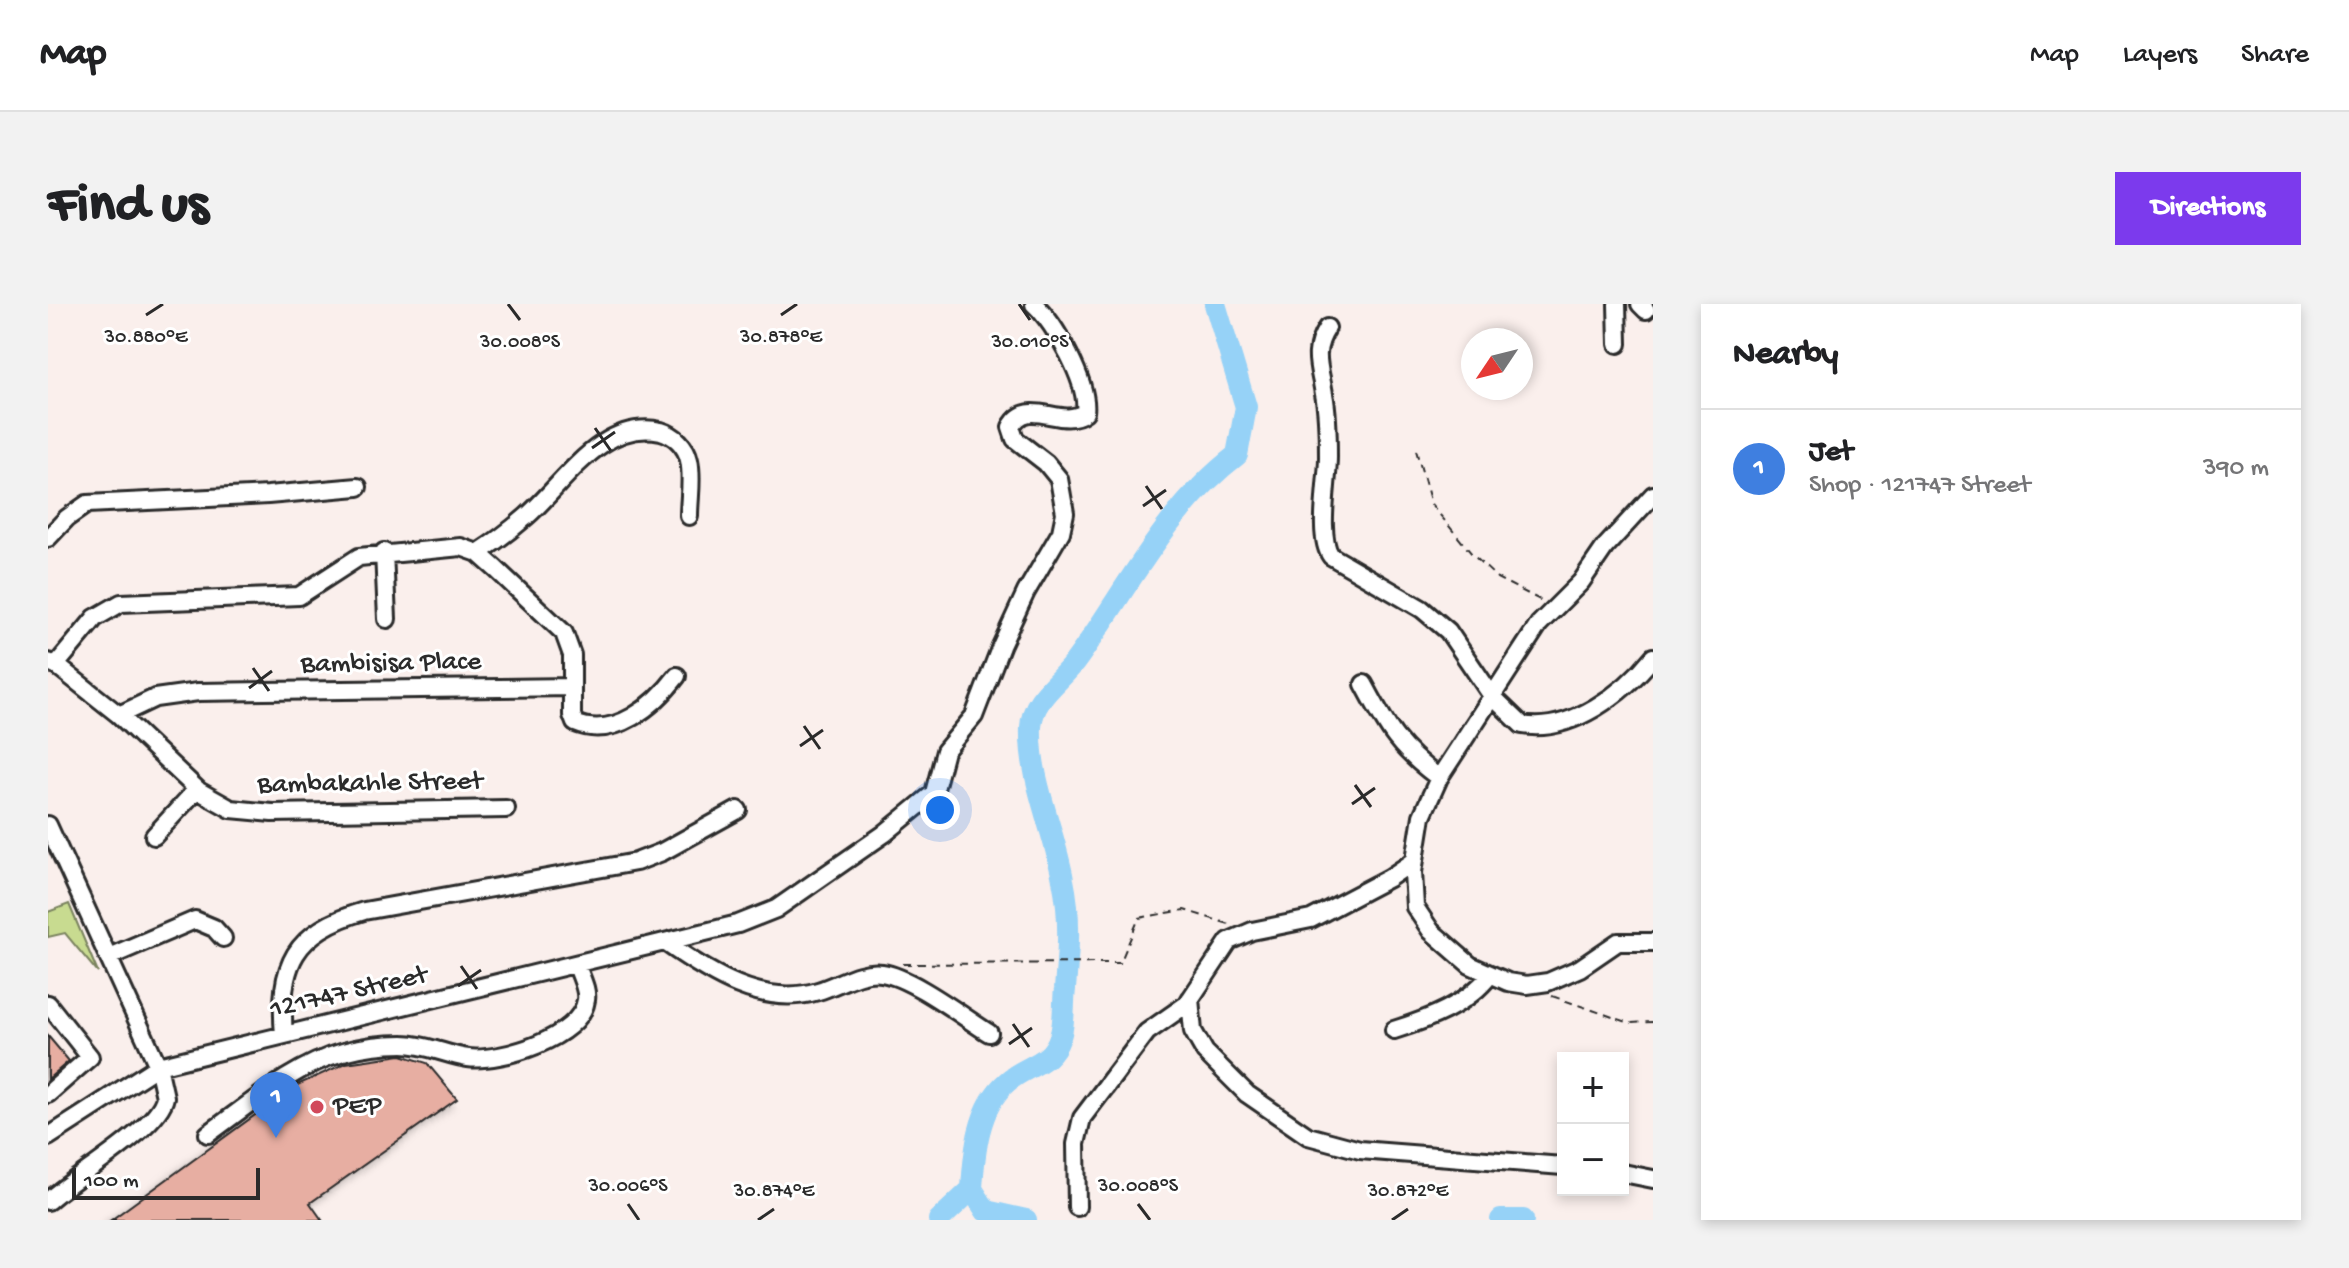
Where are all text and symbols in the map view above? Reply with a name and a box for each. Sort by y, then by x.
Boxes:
text: Map [40,33,106,77]
text: Map [2030,39,2079,72]
text: Layers [2123,39,2197,72]
text: Share [2241,39,2309,72]
button: Directions [2115,172,2301,245]
text: Find us [48,175,208,241]
text: 30.880°E [104,327,189,350]
text: 30.878°E [739,327,823,350]
north arrow [1461,328,1533,400]
text: 30.008°S [479,332,561,355]
text: 30.010°S [990,332,1069,355]
text: Nearby [1733,336,1838,376]
text: Jet [1809,436,1853,471]
text: 1 [1754,454,1764,485]
text: 390 m [2203,454,2269,485]
text: Shop · 121747 Street [1809,471,2030,502]
street label: Bambisisa Place [299,646,482,682]
street label: Bambakahle Street [256,765,485,802]
your location [920,790,960,830]
street label: 121747 Street [266,958,433,1027]
map controls [1557,1052,1629,1196]
button: + [1557,1052,1629,1124]
pin: 1 [250,1072,302,1138]
place label: PEP [332,1091,382,1124]
marker: PEP [308,1098,326,1116]
button: − [1557,1124,1629,1196]
scale bar [72,1164,260,1200]
text: 100 m [84,1169,139,1195]
text: 30.006°S [587,1176,668,1199]
text: 30.008°S [1097,1176,1179,1199]
text: 30.874°E [733,1181,816,1204]
text: 30.872°E [1367,1181,1450,1204]

